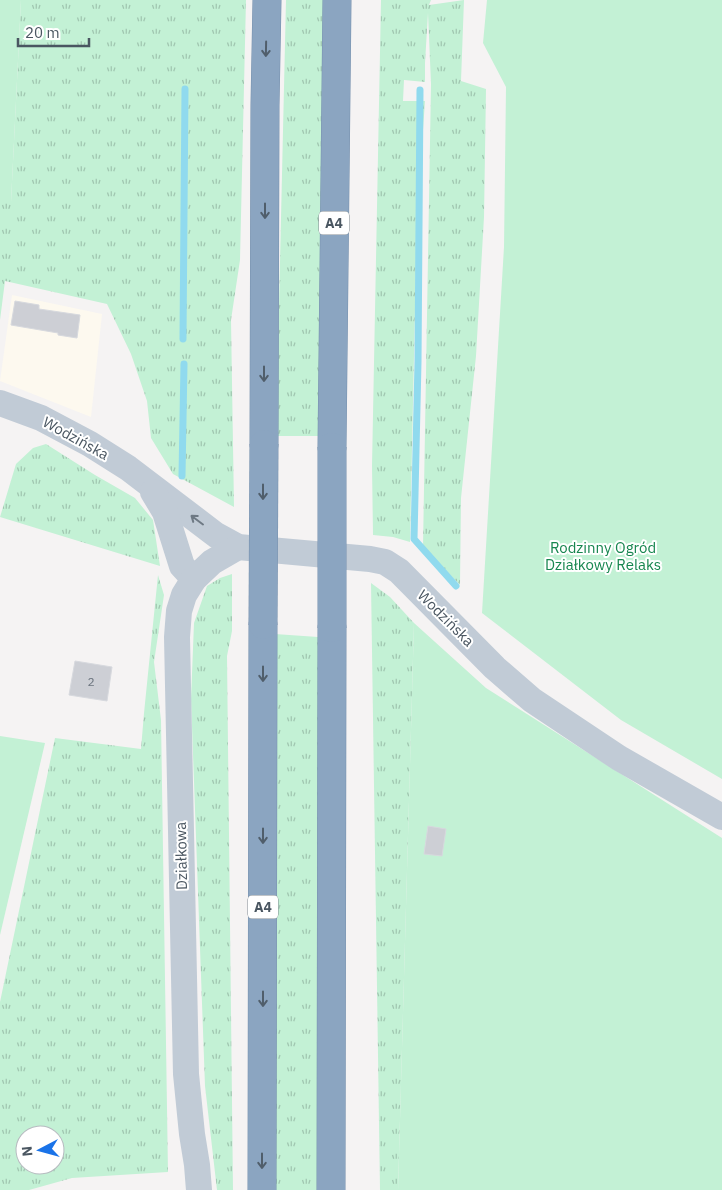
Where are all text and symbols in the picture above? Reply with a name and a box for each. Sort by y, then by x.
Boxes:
scale bar [18,15,89,47]
text: 20 m [25,23,60,42]
one-way arrow [261,40,271,56]
one-way arrow [260,202,270,219]
road number: A4 [319,212,349,234]
one-way arrow [259,365,269,381]
street label: Wodzińska [40,412,112,464]
one-way arrow [258,484,268,500]
one-way arrow [190,515,204,525]
park label: Rodzinny Ogród Działkowy Relaks [545,538,661,574]
street label: Wodzińska [414,586,478,650]
one-way arrow [258,665,268,681]
house number: 2 [87,674,95,689]
street label: Działkowa [171,822,191,890]
one-way arrow [258,828,268,844]
road number: A4 [248,896,278,919]
one-way arrow [258,990,268,1006]
north arrow [15,1125,65,1175]
text: N [18,1145,37,1157]
one-way arrow [257,1152,267,1169]

